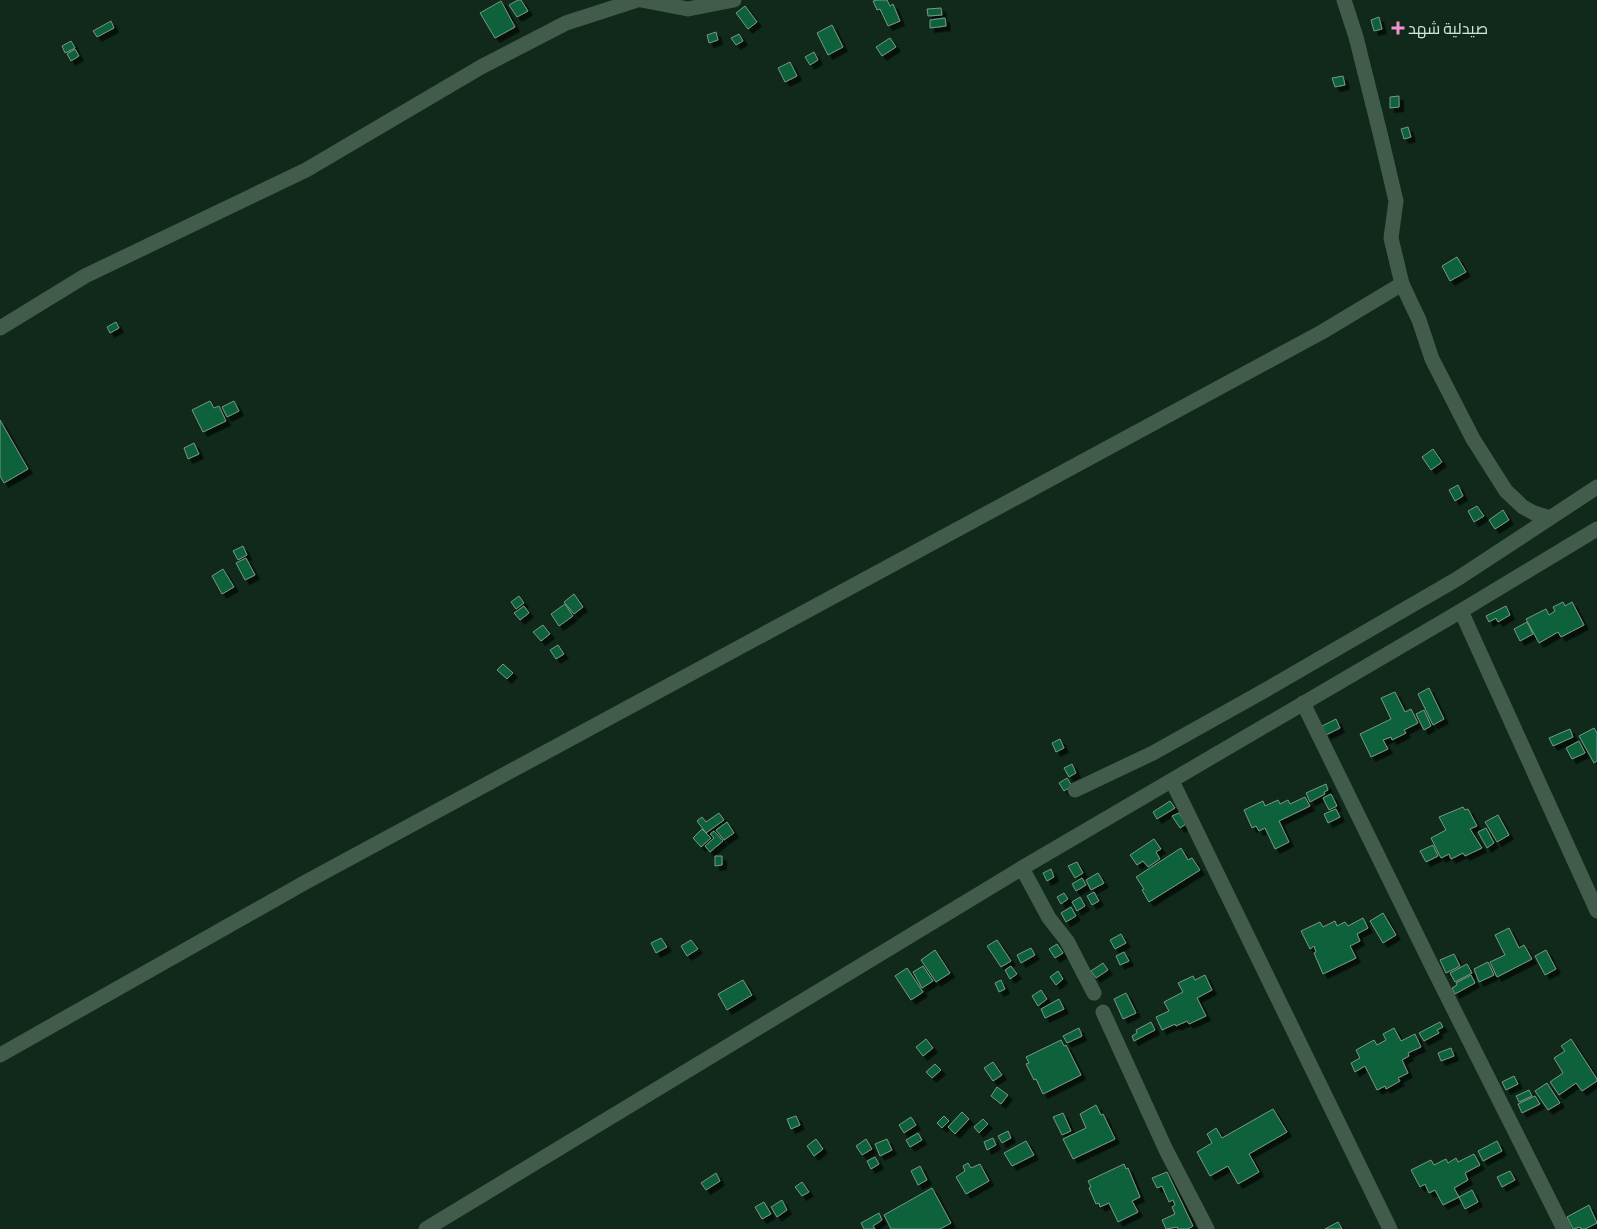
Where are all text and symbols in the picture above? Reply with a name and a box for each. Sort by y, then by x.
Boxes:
place label: صيدلية شهد [1408,20,1488,39]
marker: صيدلية شهد [1392,22,1404,34]

